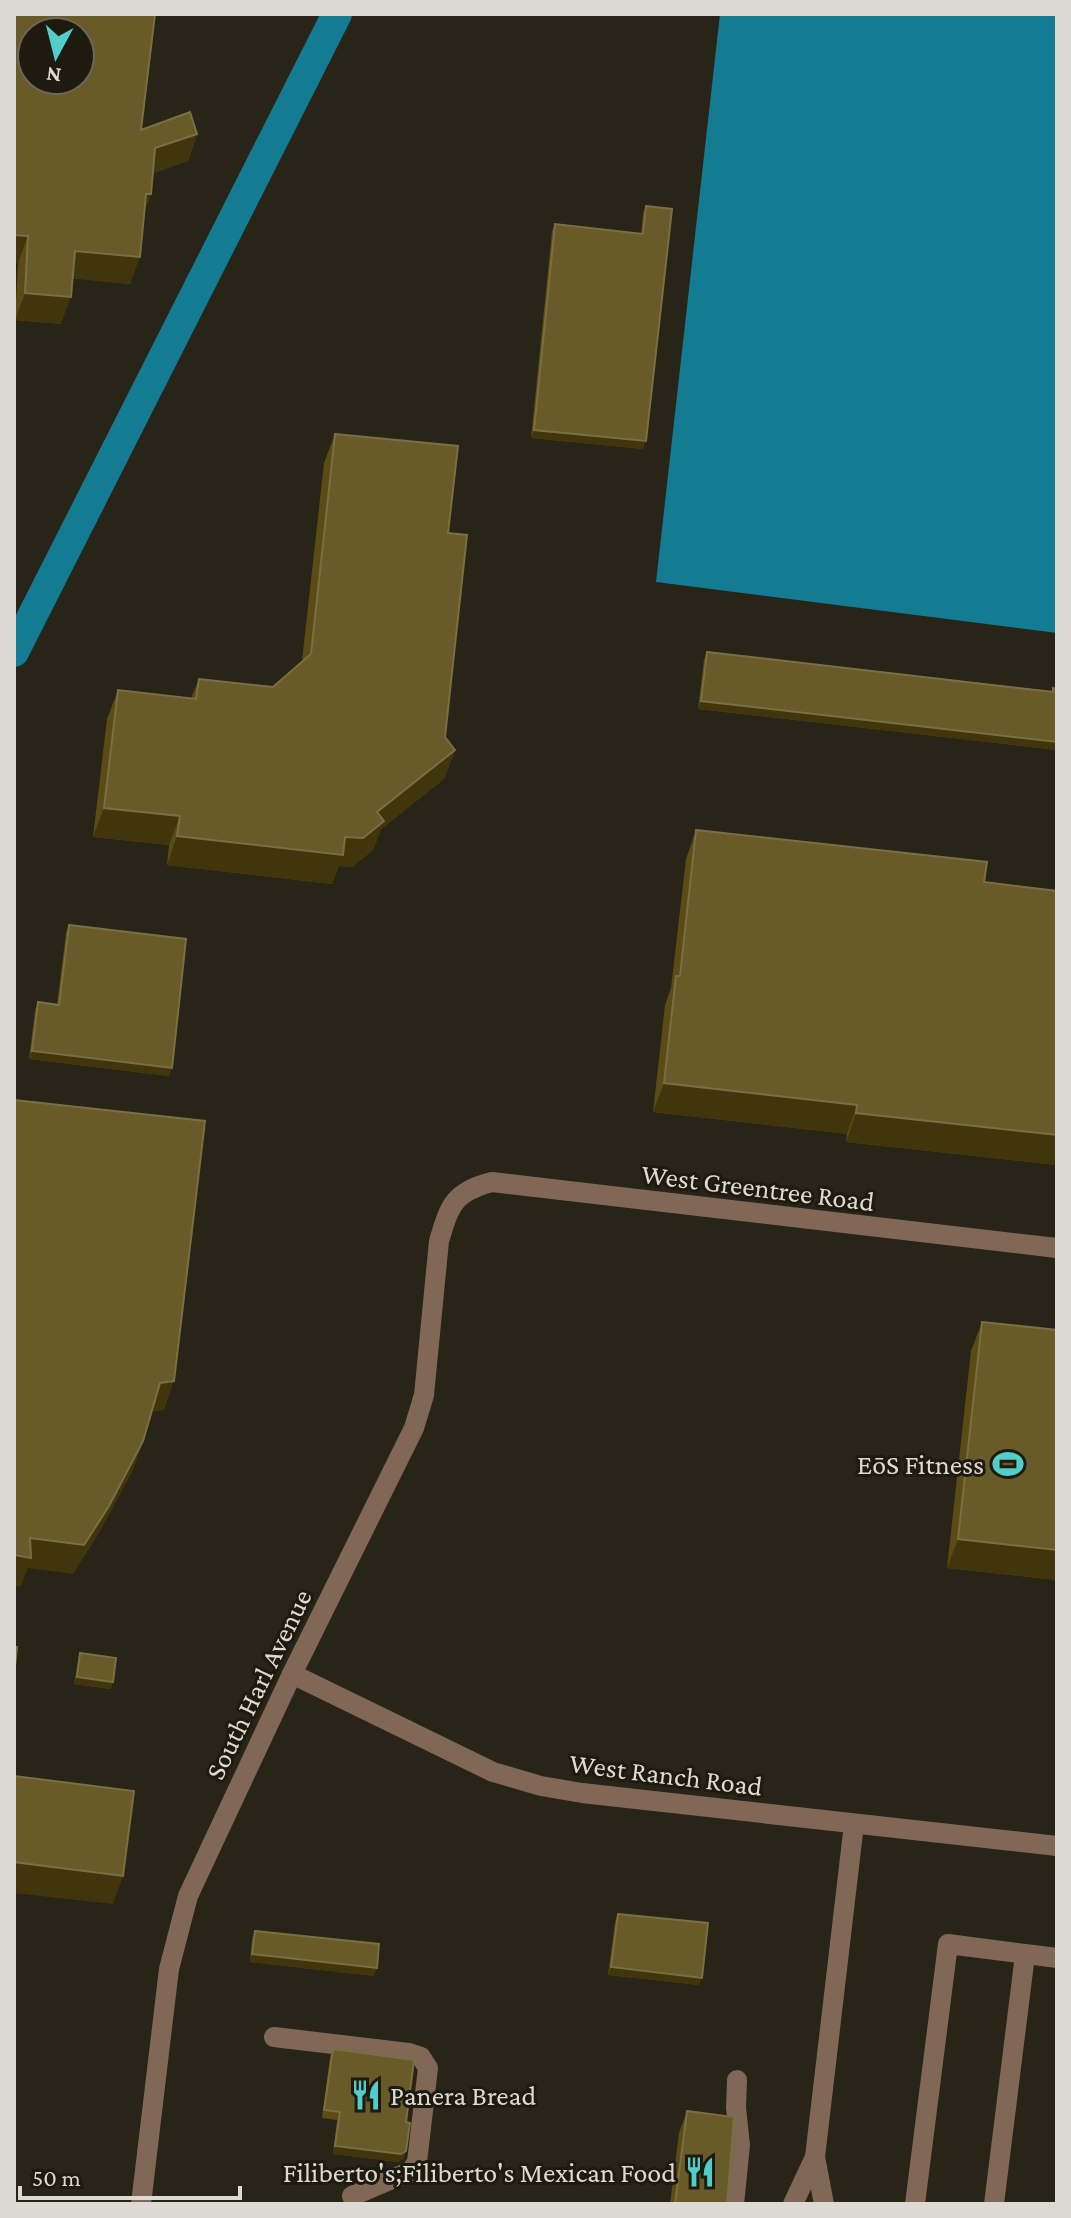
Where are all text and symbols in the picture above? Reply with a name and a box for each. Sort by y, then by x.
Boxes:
north arrow [16,16,96,96]
text: N [45,62,63,89]
street label: West Greentree Road [640,1158,876,1217]
sports icon: EōS Fitness [991,1447,1025,1481]
place label: EōS Fitness [857,1449,984,1480]
street label: South Harl Avenue [199,1584,318,1784]
street label: West Ranch Road [568,1747,764,1802]
restaurant icon: Panera Bread [349,2078,383,2112]
place label: Panera Bread [390,2080,536,2111]
scale bar [20,2150,240,2200]
restaurant icon: Filiberto's;Filiberto's Mexican Food [683,2155,717,2189]
place label: Filiberto's;Filiberto's Mexican Food [283,2157,676,2188]
text: 50 m [32,2164,81,2191]

